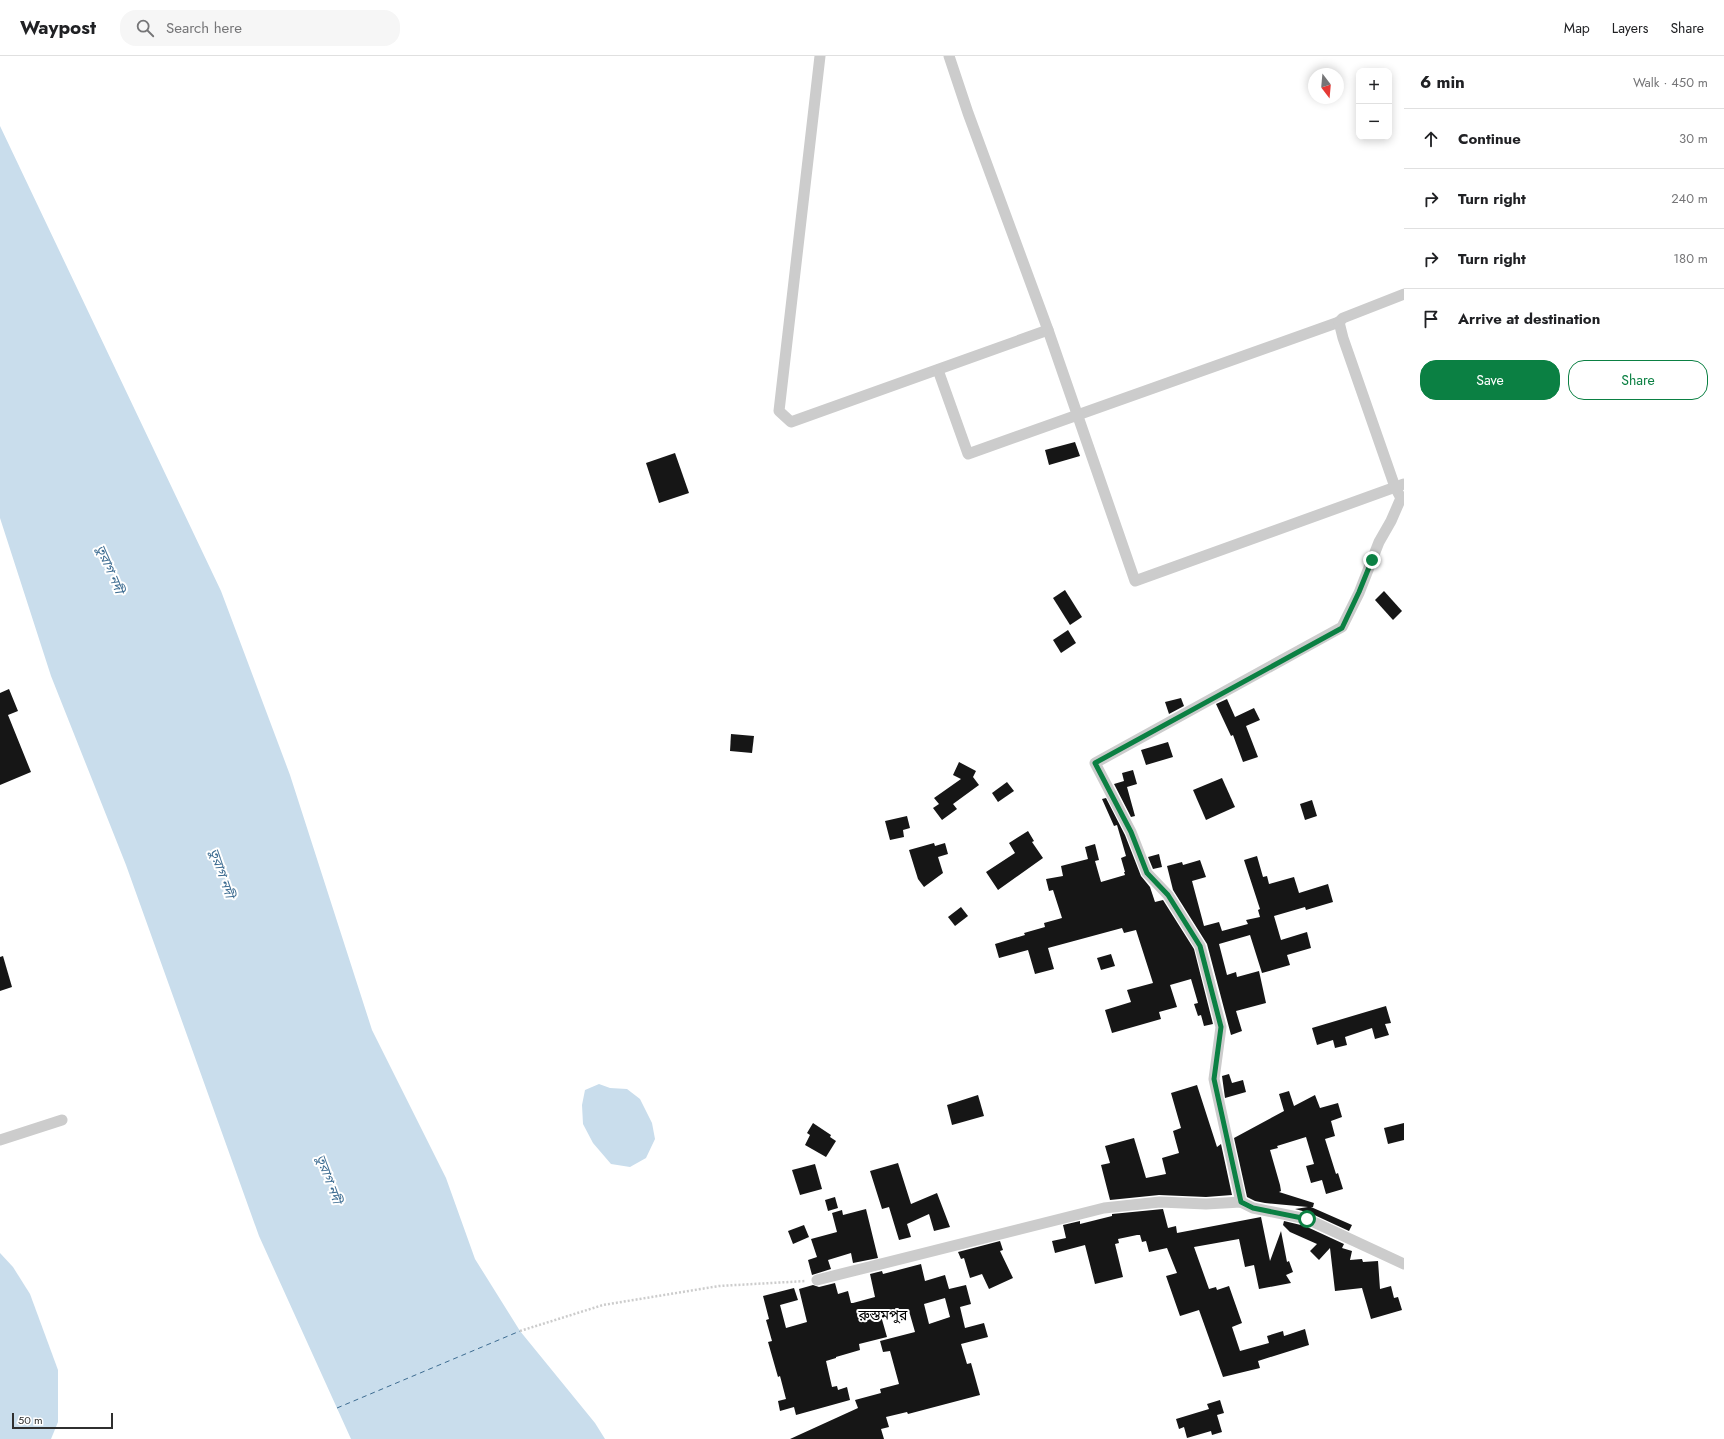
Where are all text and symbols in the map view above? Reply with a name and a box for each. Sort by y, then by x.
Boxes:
search box [120,10,400,46]
text: Waypost [20,14,96,41]
icon: search [134,17,156,39]
text: Search here [166,17,242,39]
text: Map [1564,18,1590,38]
text: Layers [1612,18,1648,38]
text: Share [1670,18,1704,38]
north arrow [1308,68,1344,104]
map controls [1356,68,1392,140]
button: + [1356,68,1392,104]
text: 6 min [1420,70,1465,94]
text: Walk · 450 m [1633,73,1708,92]
button: − [1356,104,1392,140]
icon: ahead [1420,128,1442,150]
text: Continue [1458,128,1521,150]
text: 30 m [1679,129,1708,148]
icon: right [1420,188,1442,210]
text: Turn right [1458,188,1526,210]
text: 240 m [1671,189,1708,208]
icon: right [1420,248,1442,270]
text: Turn right [1458,248,1526,270]
text: 180 m [1673,249,1708,268]
icon: arrive [1420,308,1442,330]
text: Arrive at destination [1458,308,1600,330]
button: Save [1420,360,1560,400]
button: Share [1568,360,1708,400]
water label: তুরাগ নদী [91,542,130,599]
route end [1363,551,1381,569]
water label: তুরাগ নদী [205,846,240,903]
water label: তুরাগ নদী [311,1152,348,1209]
route start [1298,1210,1316,1228]
district label: রুস্তমপুর [858,1305,908,1325]
scale bar [12,1411,113,1430]
text: 50 m [18,1412,43,1428]

